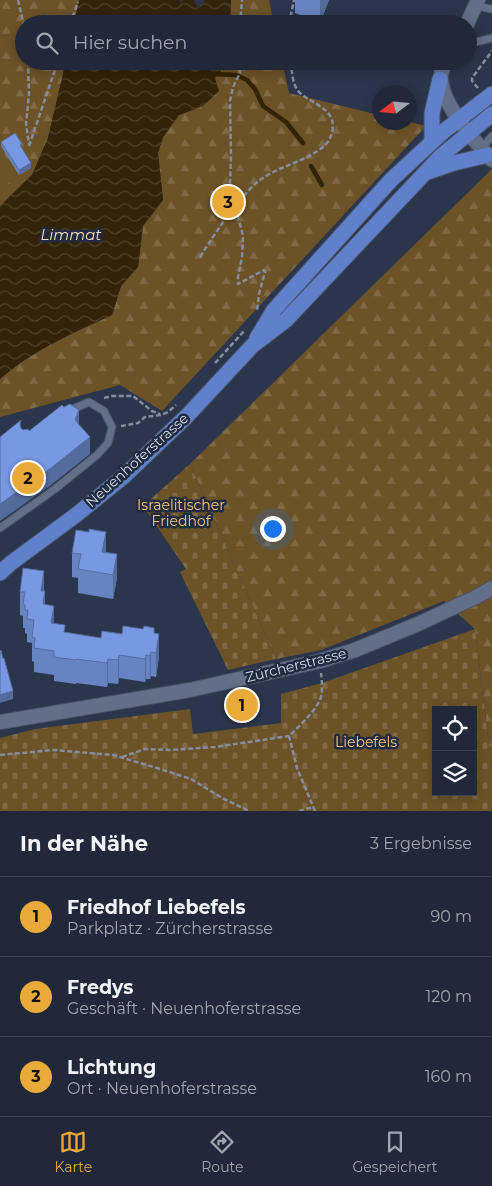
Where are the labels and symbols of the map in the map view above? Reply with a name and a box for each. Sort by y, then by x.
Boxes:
north arrow [372,85,417,130]
pin: 3 [212,183,244,221]
water label: Limmat [41,225,101,244]
street label: Neuenhoferstrasse [82,409,192,511]
pin: 2 [12,459,44,497]
park label: Israelitischer Friedhof [137,496,225,530]
your location [260,516,286,542]
street label: Zürcherstrasse [244,644,348,686]
pin: 1 [226,686,258,724]
park label: Liebefels [335,733,397,751]

